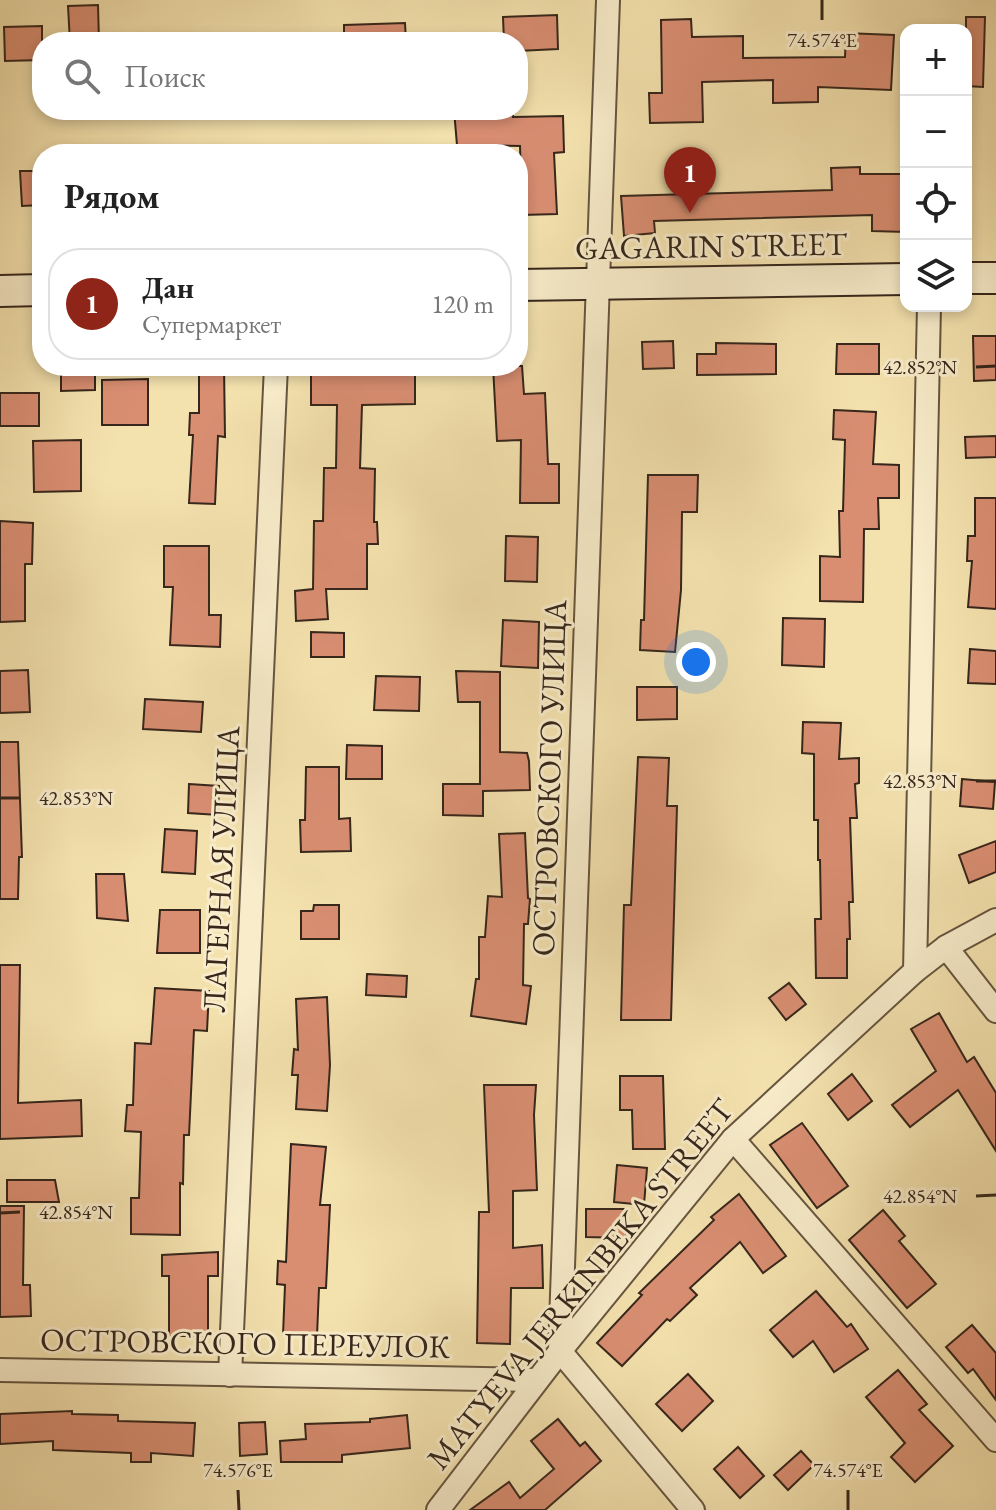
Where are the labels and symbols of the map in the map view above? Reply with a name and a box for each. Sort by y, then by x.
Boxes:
text: 74.574°E [787,27,857,53]
pin: 1 [664,147,716,213]
street label: GAGARIN STREET [575,223,848,269]
text: 42.852°N [883,354,957,380]
street label: ОСТРОВСКОГО УЛИЦА [522,598,576,957]
your location [676,642,716,682]
street label: ЛАГЕРНАЯ УЛИЦА [193,724,250,1013]
text: 42.853°N [883,768,957,794]
text: 42.853°N [39,785,113,811]
street label: MATYEVA JERKINBEKA STREET [417,1090,743,1478]
text: 42.854°N [883,1183,957,1209]
text: 42.854°N [39,1199,113,1225]
street label: ОСТРОВСКОГО ПЕРЕУЛОК [40,1318,451,1368]
text: 74.576°E [203,1457,273,1483]
text: 74.574°E [813,1457,883,1483]

